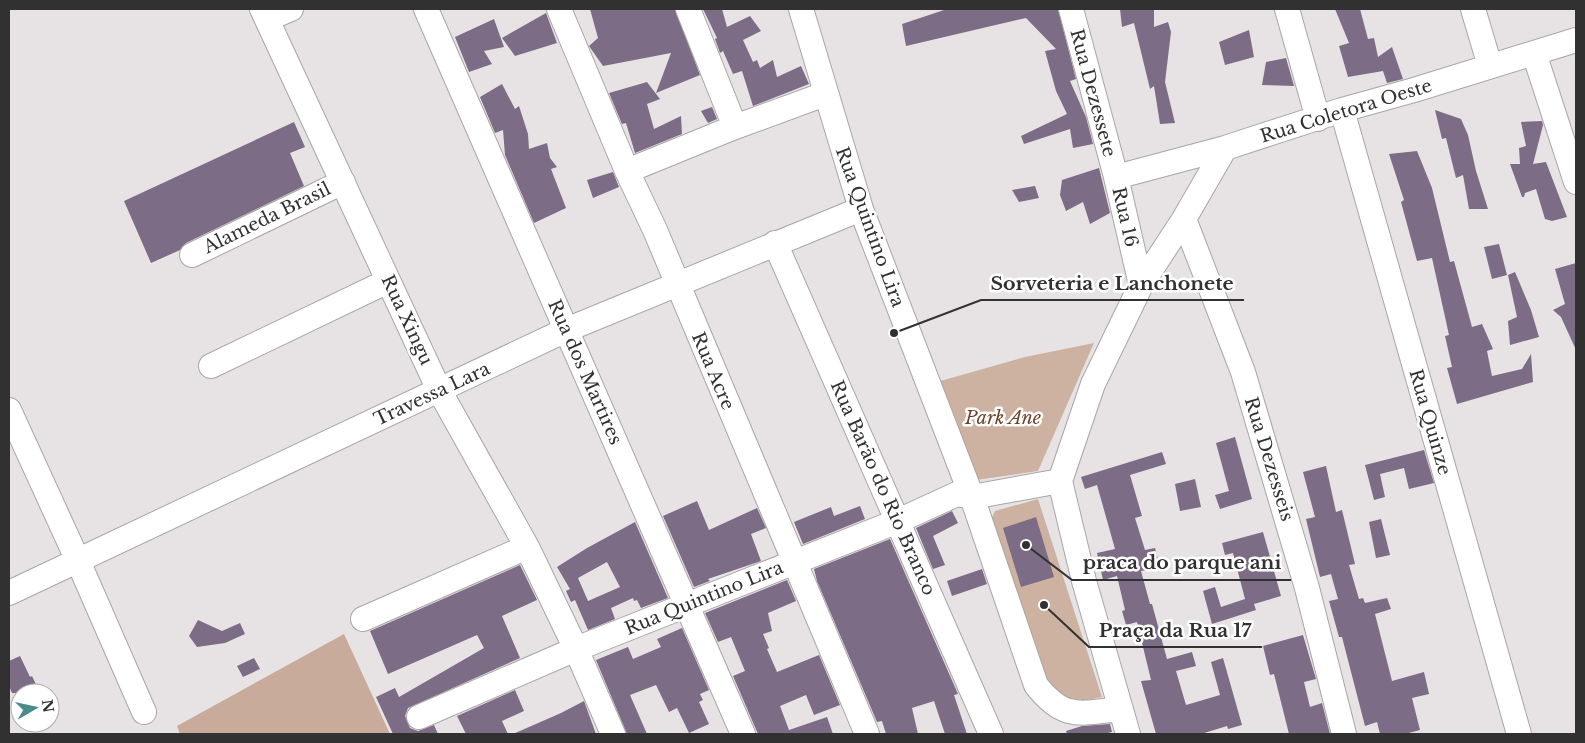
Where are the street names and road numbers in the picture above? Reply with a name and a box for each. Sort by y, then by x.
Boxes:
street label: Rua Dezessete [1065,27,1121,159]
street label: Rua Coletora Oeste [1258,74,1434,148]
street label: Rua Quintino Lira [831,144,909,310]
street label: Alameda Brasil [199,178,334,259]
street label: Rua 16 [1107,185,1143,249]
street label: Rua Xingu [377,271,437,369]
street label: Rua dos Martires [543,296,627,448]
street label: Rua Acre [687,329,739,413]
street label: Travessa Lara [371,358,493,430]
street label: Rua Quinze [1404,366,1456,478]
street label: Rua Barão do Rio Branco [826,377,940,599]
street label: Rua Dezesseis [1240,394,1298,524]
street label: Rua Quintino Lira [622,556,786,640]

